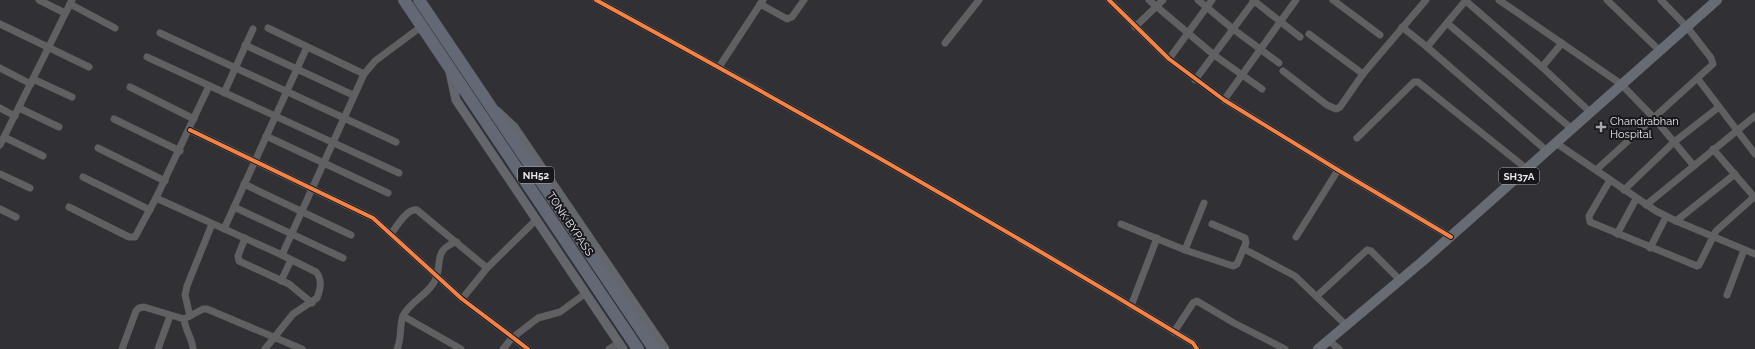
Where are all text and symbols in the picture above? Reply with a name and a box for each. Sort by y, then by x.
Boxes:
place label: Chandrabhan Hospital [1610,115,1679,141]
marker: Chandrabhan Hospital [1595,121,1607,133]
road number: NH52 [518,167,554,183]
road number: SH37A [1499,168,1539,184]
street label: TONK BYPASS [544,190,596,259]

